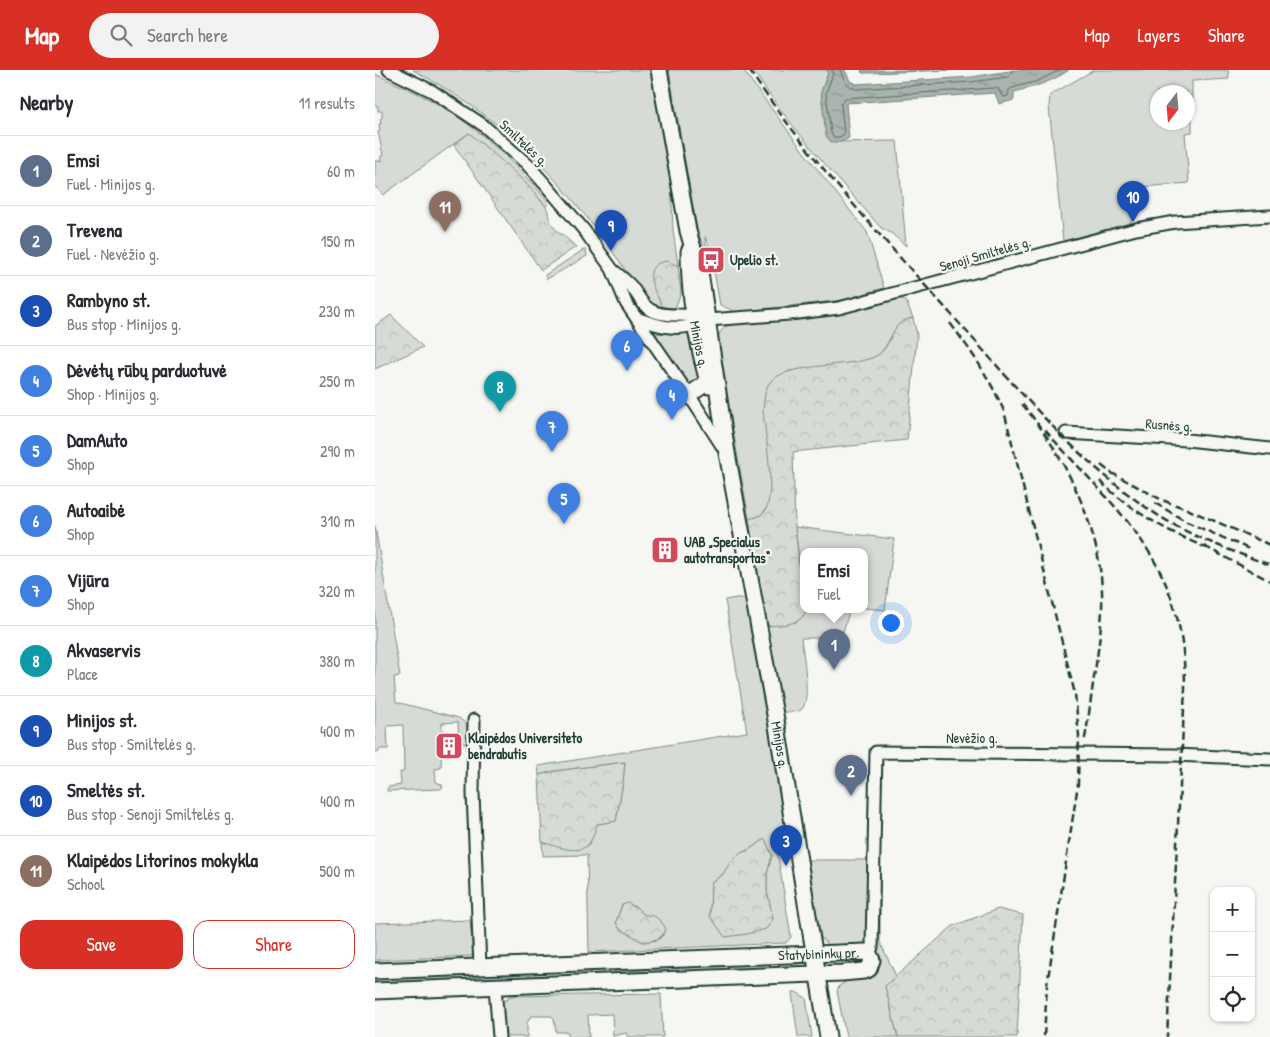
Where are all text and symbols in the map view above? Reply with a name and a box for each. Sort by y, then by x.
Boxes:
search box [89,13,439,58]
text: Map [25,19,59,51]
icon: search [107,21,135,49]
text: Search here [147,22,228,48]
text: Map [1084,23,1110,48]
text: Layers [1138,23,1180,48]
text: Share [1208,23,1245,48]
north arrow [1150,85,1195,130]
text: Nearby [20,88,73,117]
text: 11 results [299,92,355,114]
street label: Smiltelės g. [495,115,553,171]
text: Emsi [67,147,100,173]
text: 1 [33,160,39,182]
text: 60 m [327,160,355,182]
text: Fuel · Minijos g. [67,173,155,195]
pin: 10 [1117,181,1149,222]
pin: 11 [429,191,461,232]
pin: 9 [595,210,627,251]
text: Trevena [67,217,122,243]
text: 2 [32,230,40,252]
text: 150 m [321,230,355,252]
street label: Senoji Smiltelės g. [937,231,1033,277]
text: Fuel · Nevėžio g. [67,243,159,265]
bus stop icon: Upelio st. [696,245,726,275]
place label: Upelio st. [730,250,778,271]
text: Rambyno st. [67,287,150,313]
text: 3 [32,300,40,322]
text: 230 m [319,300,355,322]
text: Bus stop · Minijos g. [67,313,181,335]
street label: Minijos g. [686,319,714,370]
pin: 6 [611,330,643,371]
text: Dėvėtų rūbų parduotuvė [67,357,227,383]
text: 4 [33,370,39,392]
text: 250 m [319,370,355,392]
pin: 8 [484,371,516,412]
pin: 4 [656,379,688,420]
text: Shop · Minijos g. [67,383,159,405]
pin: 7 [536,411,568,452]
street label: Rusnės g. [1145,413,1193,437]
text: DamAuto [67,427,127,453]
text: 5 [33,440,39,462]
text: 290 m [320,440,355,462]
text: Shop [67,453,94,475]
pin: 5 [548,483,580,524]
text: Autoaibė [67,497,125,523]
text: 6 [33,510,39,532]
text: 310 m [320,510,355,532]
text: Shop [67,523,94,545]
place label: UAB „Specialus autotransportas“ [684,532,771,569]
building icon: UAB „Specialus autotransportas“ [650,535,680,565]
popup [800,548,868,613]
text: Emsi [818,557,850,583]
text: Vijūra [67,567,109,593]
text: 7 [32,580,40,602]
text: 320 m [319,580,355,602]
text: Fuel [818,583,841,605]
text: Shop [67,593,94,615]
your location [878,610,904,636]
pin: 1 [818,629,850,670]
text: Akvaservis [67,637,141,663]
text: 8 [33,650,39,672]
text: 380 m [319,650,355,672]
text: Place [67,663,98,685]
text: Minijos st. [67,707,137,733]
text: 9 [33,720,39,742]
text: 400 m [320,720,355,742]
street label: Minijos g. [767,720,794,770]
place label: Klaipėdos Universiteto bendrabutis [468,728,582,763]
street label: Nevėžio g. [946,728,998,748]
building icon: Klaipėdos Universiteto bendrabutis [434,731,464,761]
text: Bus stop · Smiltelės g. [67,733,196,755]
pin: 2 [835,755,867,796]
text: Smeltės st. [67,777,145,803]
text: 10 [30,790,42,812]
text: 400 m [320,790,355,812]
text: Bus stop · Senoji Smiltelės g. [67,803,234,825]
pin: 3 [770,825,802,866]
text: Klaipėdos Litorinos mokykla [67,847,258,873]
text: 11 [30,860,42,882]
text: 500 m [319,860,355,882]
text: School [67,873,104,895]
map controls [1210,887,1255,1022]
button: + [1210,887,1255,932]
button: Save [20,920,183,969]
button: Share [193,920,355,969]
button: − [1210,932,1255,977]
street label: Statybininkų pr. [778,942,860,965]
button: locate [1210,977,1255,1022]

